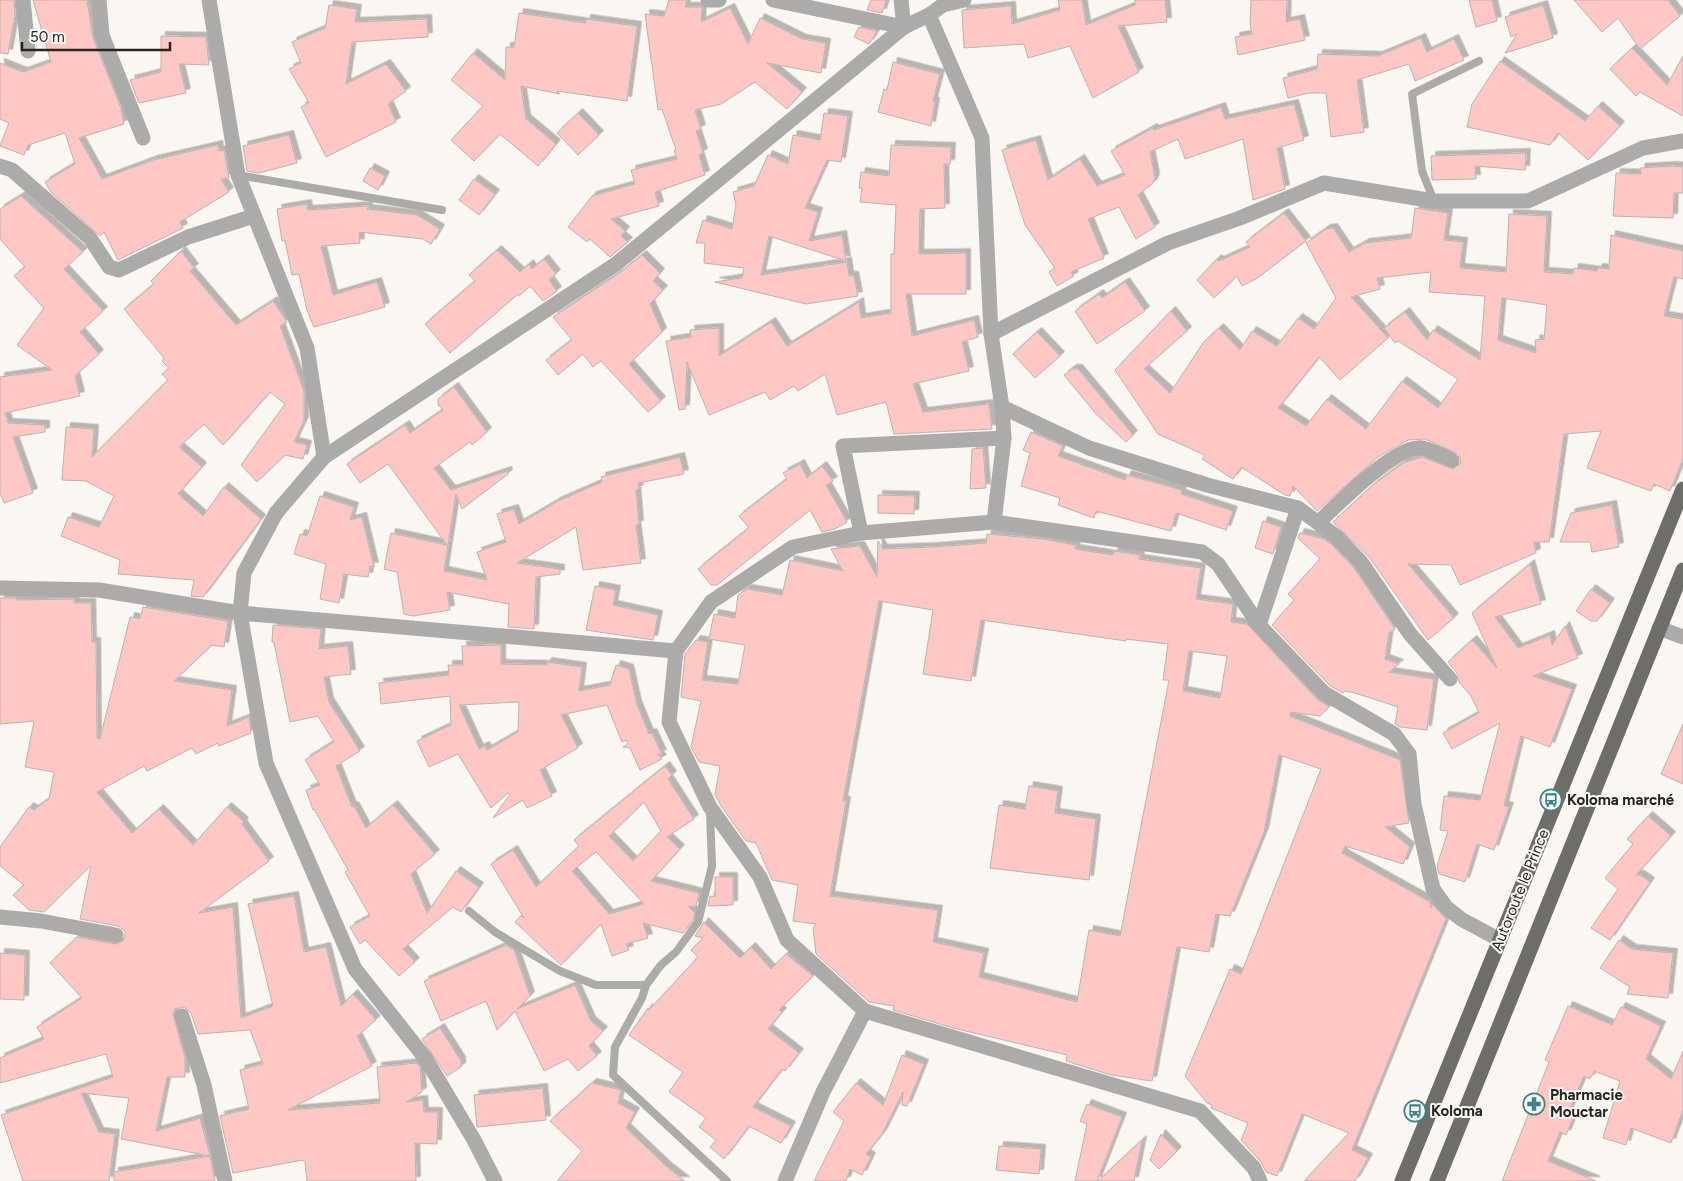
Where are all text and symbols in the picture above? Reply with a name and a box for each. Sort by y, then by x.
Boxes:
scale bar [22,20,170,52]
text: 50 m [30,28,65,46]
bus stop icon: Koloma marché [1539,788,1563,812]
place label: Koloma marché [1567,791,1675,809]
street label: Autoroute le Prince [1487,827,1553,953]
place label: Pharmacie Mouctar [1550,1086,1623,1121]
pharmacy icon: Pharmacie Mouctar [1522,1092,1546,1116]
bus stop icon: Koloma [1403,1099,1427,1123]
place label: Koloma [1431,1102,1483,1120]

